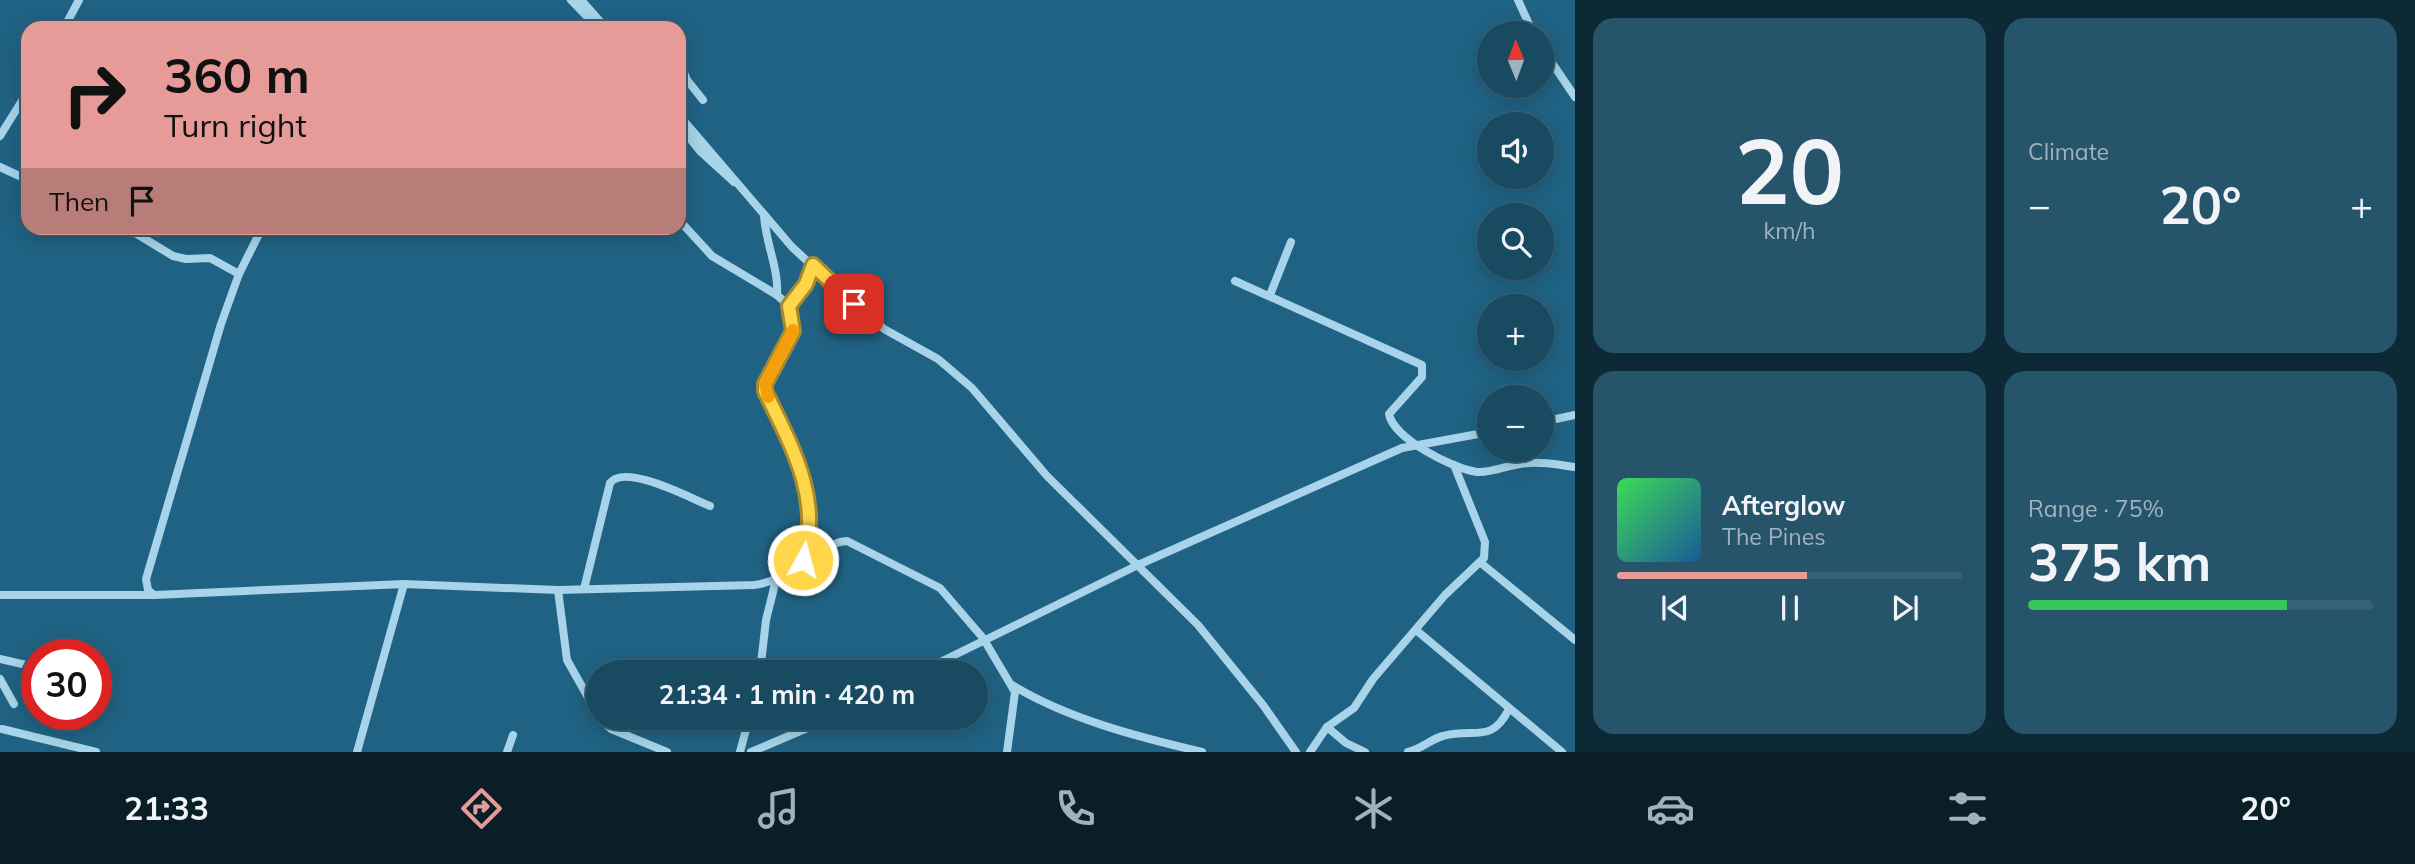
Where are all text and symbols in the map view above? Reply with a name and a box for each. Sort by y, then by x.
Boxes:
north arrow [1477,21,1554,98]
map controls [1477,21,1554,462]
text: 360 m [164,44,310,105]
icon: right [49,49,140,140]
text: Turn right [164,105,307,145]
button: sound [1477,112,1554,189]
text: 20 [1735,113,1844,227]
text: Climate [2028,137,2109,166]
text: 20° [2159,172,2242,237]
text: − [2028,181,2051,229]
text: + [2350,181,2373,229]
icon: arrive [123,182,161,220]
text: Then [49,185,109,218]
button: search [1477,203,1554,280]
text: km/h [1763,216,1816,245]
pin [824,274,884,334]
icon: arrive [835,285,873,323]
button: + [1477,294,1554,371]
button: − [1477,385,1554,462]
text: Afterglow [1722,489,1845,522]
text: Range · 75% [2028,494,2164,523]
text: The Pines [1722,522,1826,551]
position arrow [766,523,840,597]
text: 375 km [2028,529,2211,594]
icon: previous [1656,589,1694,627]
icon: pause [1771,589,1809,627]
icon: next [1886,589,1924,627]
speed limit sign: 30 [21,639,112,730]
text: 21:34 · 1 min · 420 m [659,678,915,711]
icon: directions [457,784,506,833]
icon: music [754,784,803,833]
icon: phone [1051,784,1100,833]
icon: climate [1349,784,1398,833]
icon: car [1646,784,1695,833]
icon: filters [1943,784,1992,833]
text: 21:33 [124,788,209,828]
text: 20° [2240,788,2291,828]

